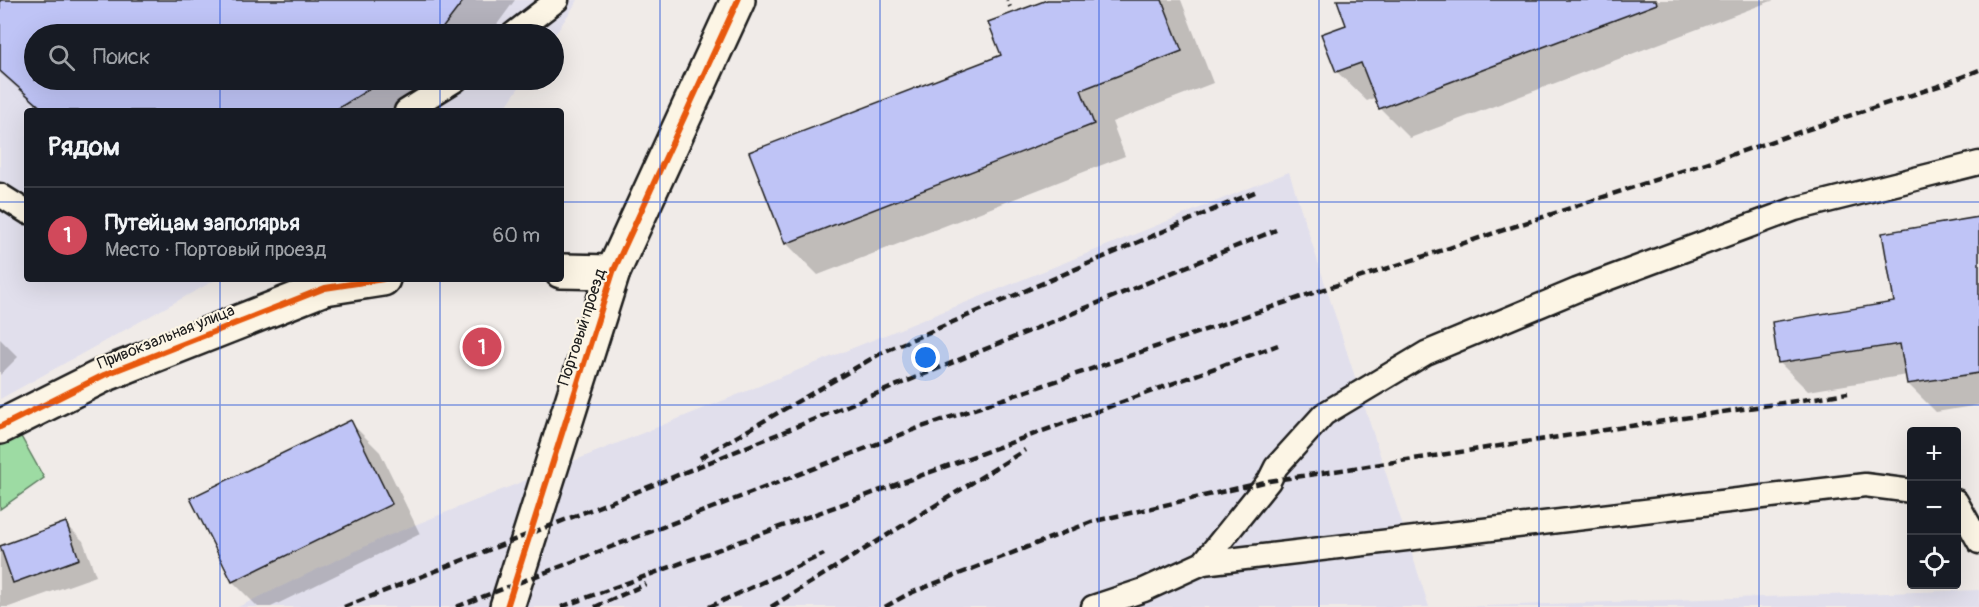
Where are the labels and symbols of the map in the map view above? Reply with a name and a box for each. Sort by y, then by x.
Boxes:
street label: Портовый проезд [554,266,610,388]
street label: Привокзальная улица [94,300,238,374]
pin: 1 [462,324,502,370]
your location [911,343,940,372]

